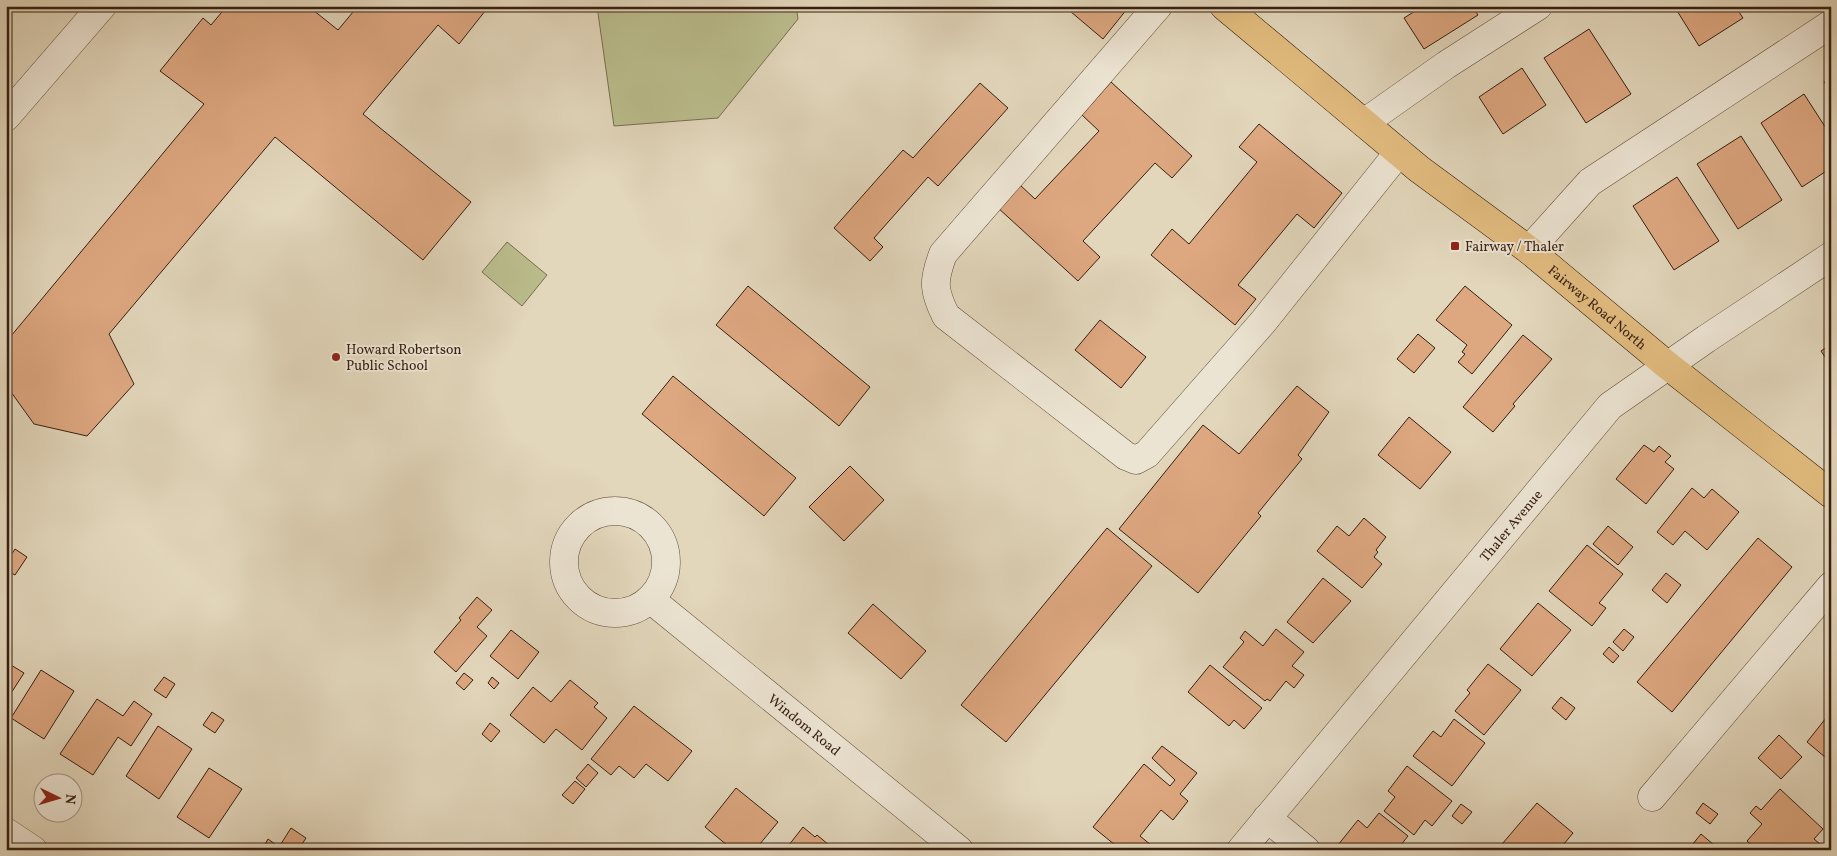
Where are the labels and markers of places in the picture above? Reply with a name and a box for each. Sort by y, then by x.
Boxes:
place label: Fairway / Thaler [1465,238,1564,257]
marker: Fairway / Thaler [1449,240,1461,252]
place label: Howard Robertson Public School [346,341,462,376]
marker: Howard Robertson Public School [330,351,342,363]

